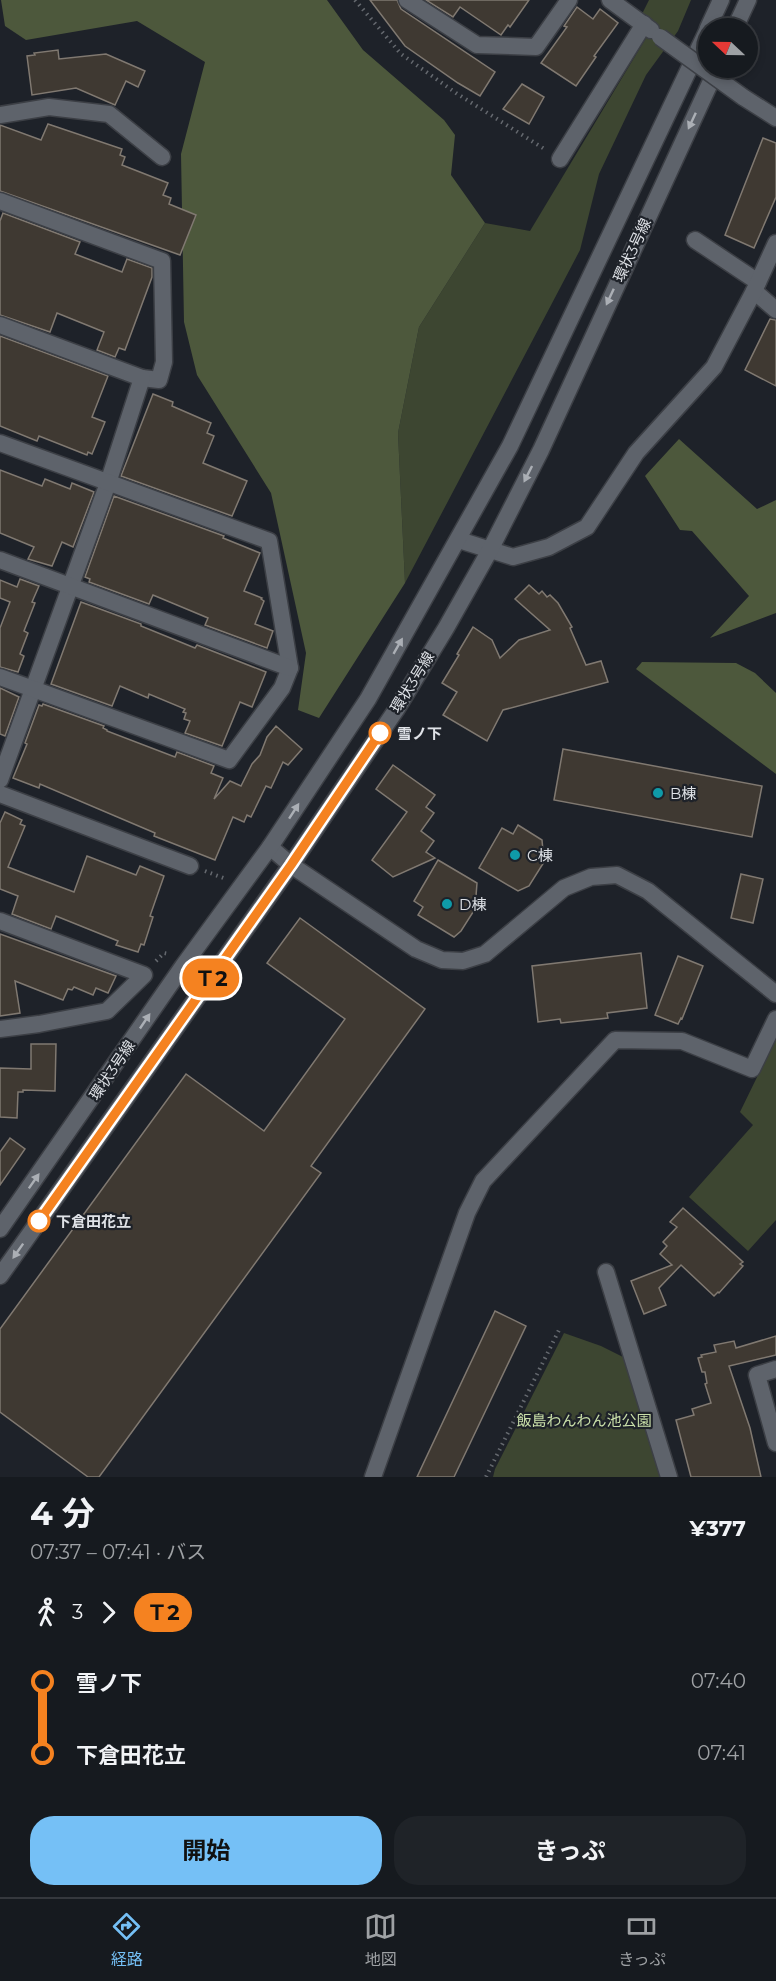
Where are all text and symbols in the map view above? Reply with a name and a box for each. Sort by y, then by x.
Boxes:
north arrow [698,18,758,78]
map controls [698,18,758,78]
one-way arrow [688,112,697,129]
street label: 環状3号線 [609,215,655,285]
one-way arrow [606,289,615,306]
one-way arrow [524,466,533,483]
one-way arrow [393,637,403,654]
street label: 環状3号線 [386,648,438,716]
marker: 雪ノ下 [369,722,391,744]
place label: 雪ノ下 [397,724,442,743]
place label: B棟 [670,784,696,803]
marker: B棟 [651,786,665,800]
one-way arrow [288,803,300,819]
place label: C棟 [527,846,553,865]
marker: C棟 [508,848,522,862]
place label: D棟 [459,895,486,914]
marker: D棟 [440,897,454,911]
line badge: Ｔ2 [184,958,238,998]
text: Ｔ2 [194,966,228,991]
one-way arrow [139,1013,150,1029]
street label: 環状3号線 [85,1036,139,1104]
one-way arrow [28,1174,40,1190]
marker: 下倉田花立 [28,1210,50,1232]
place label: 下倉田花立 [56,1212,131,1231]
one-way arrow [12,1242,24,1258]
park label: 飯島わんわん池公園 [516,1411,652,1430]
text: 4 分 [30,1493,95,1533]
text: ¥377 [689,1515,746,1542]
text: 07:37 – 07:41 · バス [30,1540,206,1564]
icon: walk [30,1596,63,1629]
icon: forward [92,1596,125,1629]
text: 3 [72,1600,83,1624]
text: Ｔ2 [146,1600,180,1625]
text: 07:40 [691,1669,746,1693]
text: 雪ノ下 [76,1670,142,1697]
text: 07:41 [697,1741,746,1765]
text: 下倉田花立 [76,1742,186,1769]
button: 開始 [30,1816,382,1885]
button: きっぷ [394,1816,746,1885]
tab: 経路 [110,1910,143,1970]
tab: 地図 [364,1910,397,1970]
tab: きっぷ [618,1910,666,1970]

